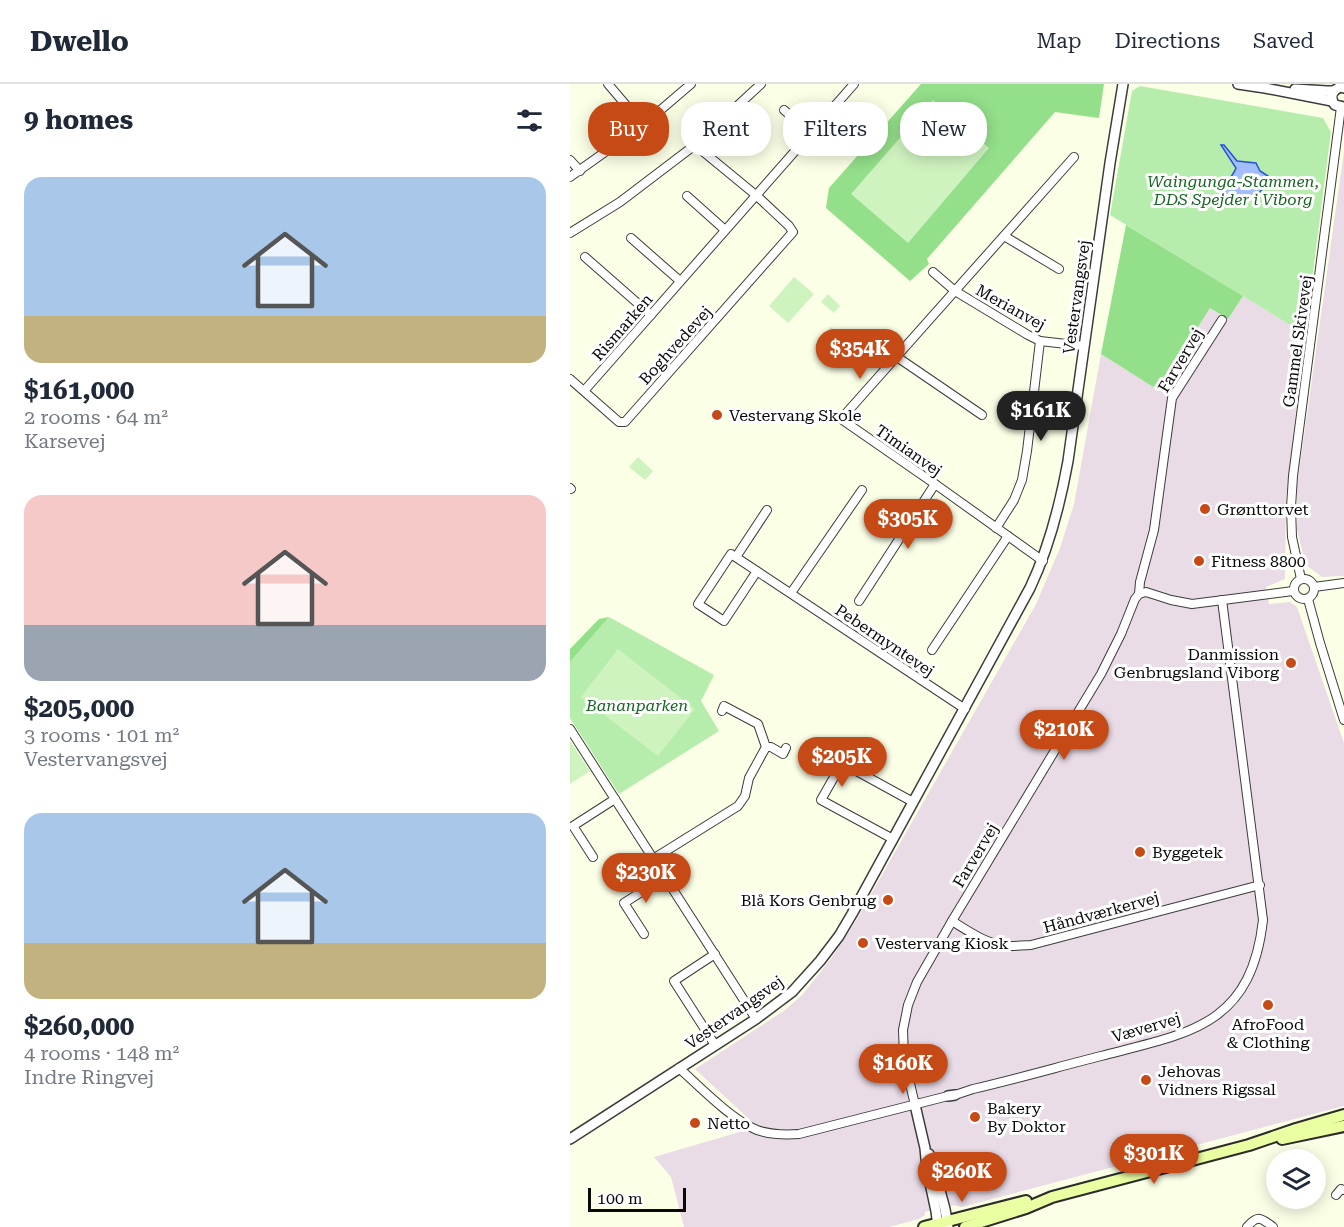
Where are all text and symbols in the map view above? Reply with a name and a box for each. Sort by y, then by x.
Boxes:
text: Dwello [30,25,129,58]
text: Map [1037,29,1081,53]
text: Directions [1114,29,1220,53]
text: Saved [1253,29,1314,53]
chip: Buy [588,102,669,156]
chip: Rent [681,102,771,156]
chip: Filters [783,102,888,156]
chip: New [900,102,987,156]
icon: filters [513,104,546,137]
text: 9 homes [24,105,133,135]
park label: Waingunga-Stammen, DDS Spejder i Viborg [1147,172,1319,209]
icon: home [231,216,339,324]
street label: Vestervangsvej [1059,239,1094,355]
street label: Gammel Skivevej [1279,274,1316,408]
street label: Merianvej [973,280,1049,334]
street label: Rismarken [588,290,657,365]
street label: Boghvedevej [635,302,716,388]
street label: Farvervej [1154,325,1207,396]
pin: $354K [818,329,902,380]
text: $354K [830,336,890,360]
text: $161,000 [24,375,134,405]
pin: $161K [999,391,1083,442]
text: $161K [1011,398,1071,422]
text: 2 rooms · 64 m² [24,405,168,429]
place label: Vestervang Skole [729,406,862,425]
marker: Vestervang Skole [710,408,724,422]
street label: Timianvej [872,421,946,480]
text: Karsevej [24,429,106,453]
pin: $305K [866,499,950,550]
place label: Grønttorvet [1217,500,1308,519]
marker: Grønttorvet [1198,502,1212,516]
text: $305K [878,506,938,530]
icon: home [231,534,339,642]
place label: Fitness 8800 [1211,552,1306,571]
marker: Fitness 8800 [1192,554,1206,568]
street label: Pebermyntevej [832,600,938,681]
place label: Danmission Genbrugsland Viborg [1114,645,1280,682]
marker: Danmission Genbrugsland Viborg [1284,656,1298,670]
text: $205,000 [24,693,134,723]
park label: Bananparken [585,696,688,715]
pin: $210K [1022,710,1106,761]
text: $210K [1034,717,1094,741]
text: 3 rooms · 101 m² [24,723,179,747]
pin: $205K [800,737,884,788]
text: $205K [812,744,872,768]
text: Vestervangsvej [24,747,168,771]
street label: Farvervej [949,820,1002,891]
place label: Byggetek [1152,843,1223,862]
marker: Byggetek [1133,845,1147,859]
icon: home [231,852,339,960]
pin: $230K [604,853,688,904]
text: $230K [616,860,676,884]
street label: Håndværkervej [1041,888,1161,937]
place label: Blå Kors Genbrug [741,891,877,910]
marker: Blå Kors Genbrug [881,893,895,907]
place label: Vestervang Kiosk [875,934,1009,953]
marker: Vestervang Kiosk [856,936,870,950]
street label: Vestervangsvej [682,972,787,1053]
marker: AfroFood & Clothing [1261,998,1275,1012]
street label: Vævervej [1110,1009,1183,1046]
text: $260,000 [24,1011,134,1041]
place label: AfroFood & Clothing [1227,1015,1310,1052]
text: 4 rooms · 148 m² [24,1041,179,1065]
pin: $160K [861,1044,945,1095]
text: $160K [873,1051,933,1075]
place label: Jehovas Vidners Rigssal [1158,1062,1276,1099]
text: Indre Ringvej [24,1065,154,1089]
marker: Jehovas Vidners Rigssal [1139,1073,1153,1087]
place label: Bakery By Doktor [987,1099,1066,1136]
marker: Bakery By Doktor [968,1110,982,1124]
place label: Netto [707,1114,750,1133]
marker: Netto [688,1116,702,1130]
pin: $301K [1112,1134,1196,1185]
text: $301K [1124,1141,1184,1165]
map controls [1266,1149,1326,1209]
button: layers [1266,1149,1326,1209]
pin: $260K [920,1152,1004,1203]
text: $260K [932,1159,992,1183]
scale bar [588,1185,686,1212]
text: 100 m [597,1189,643,1208]

